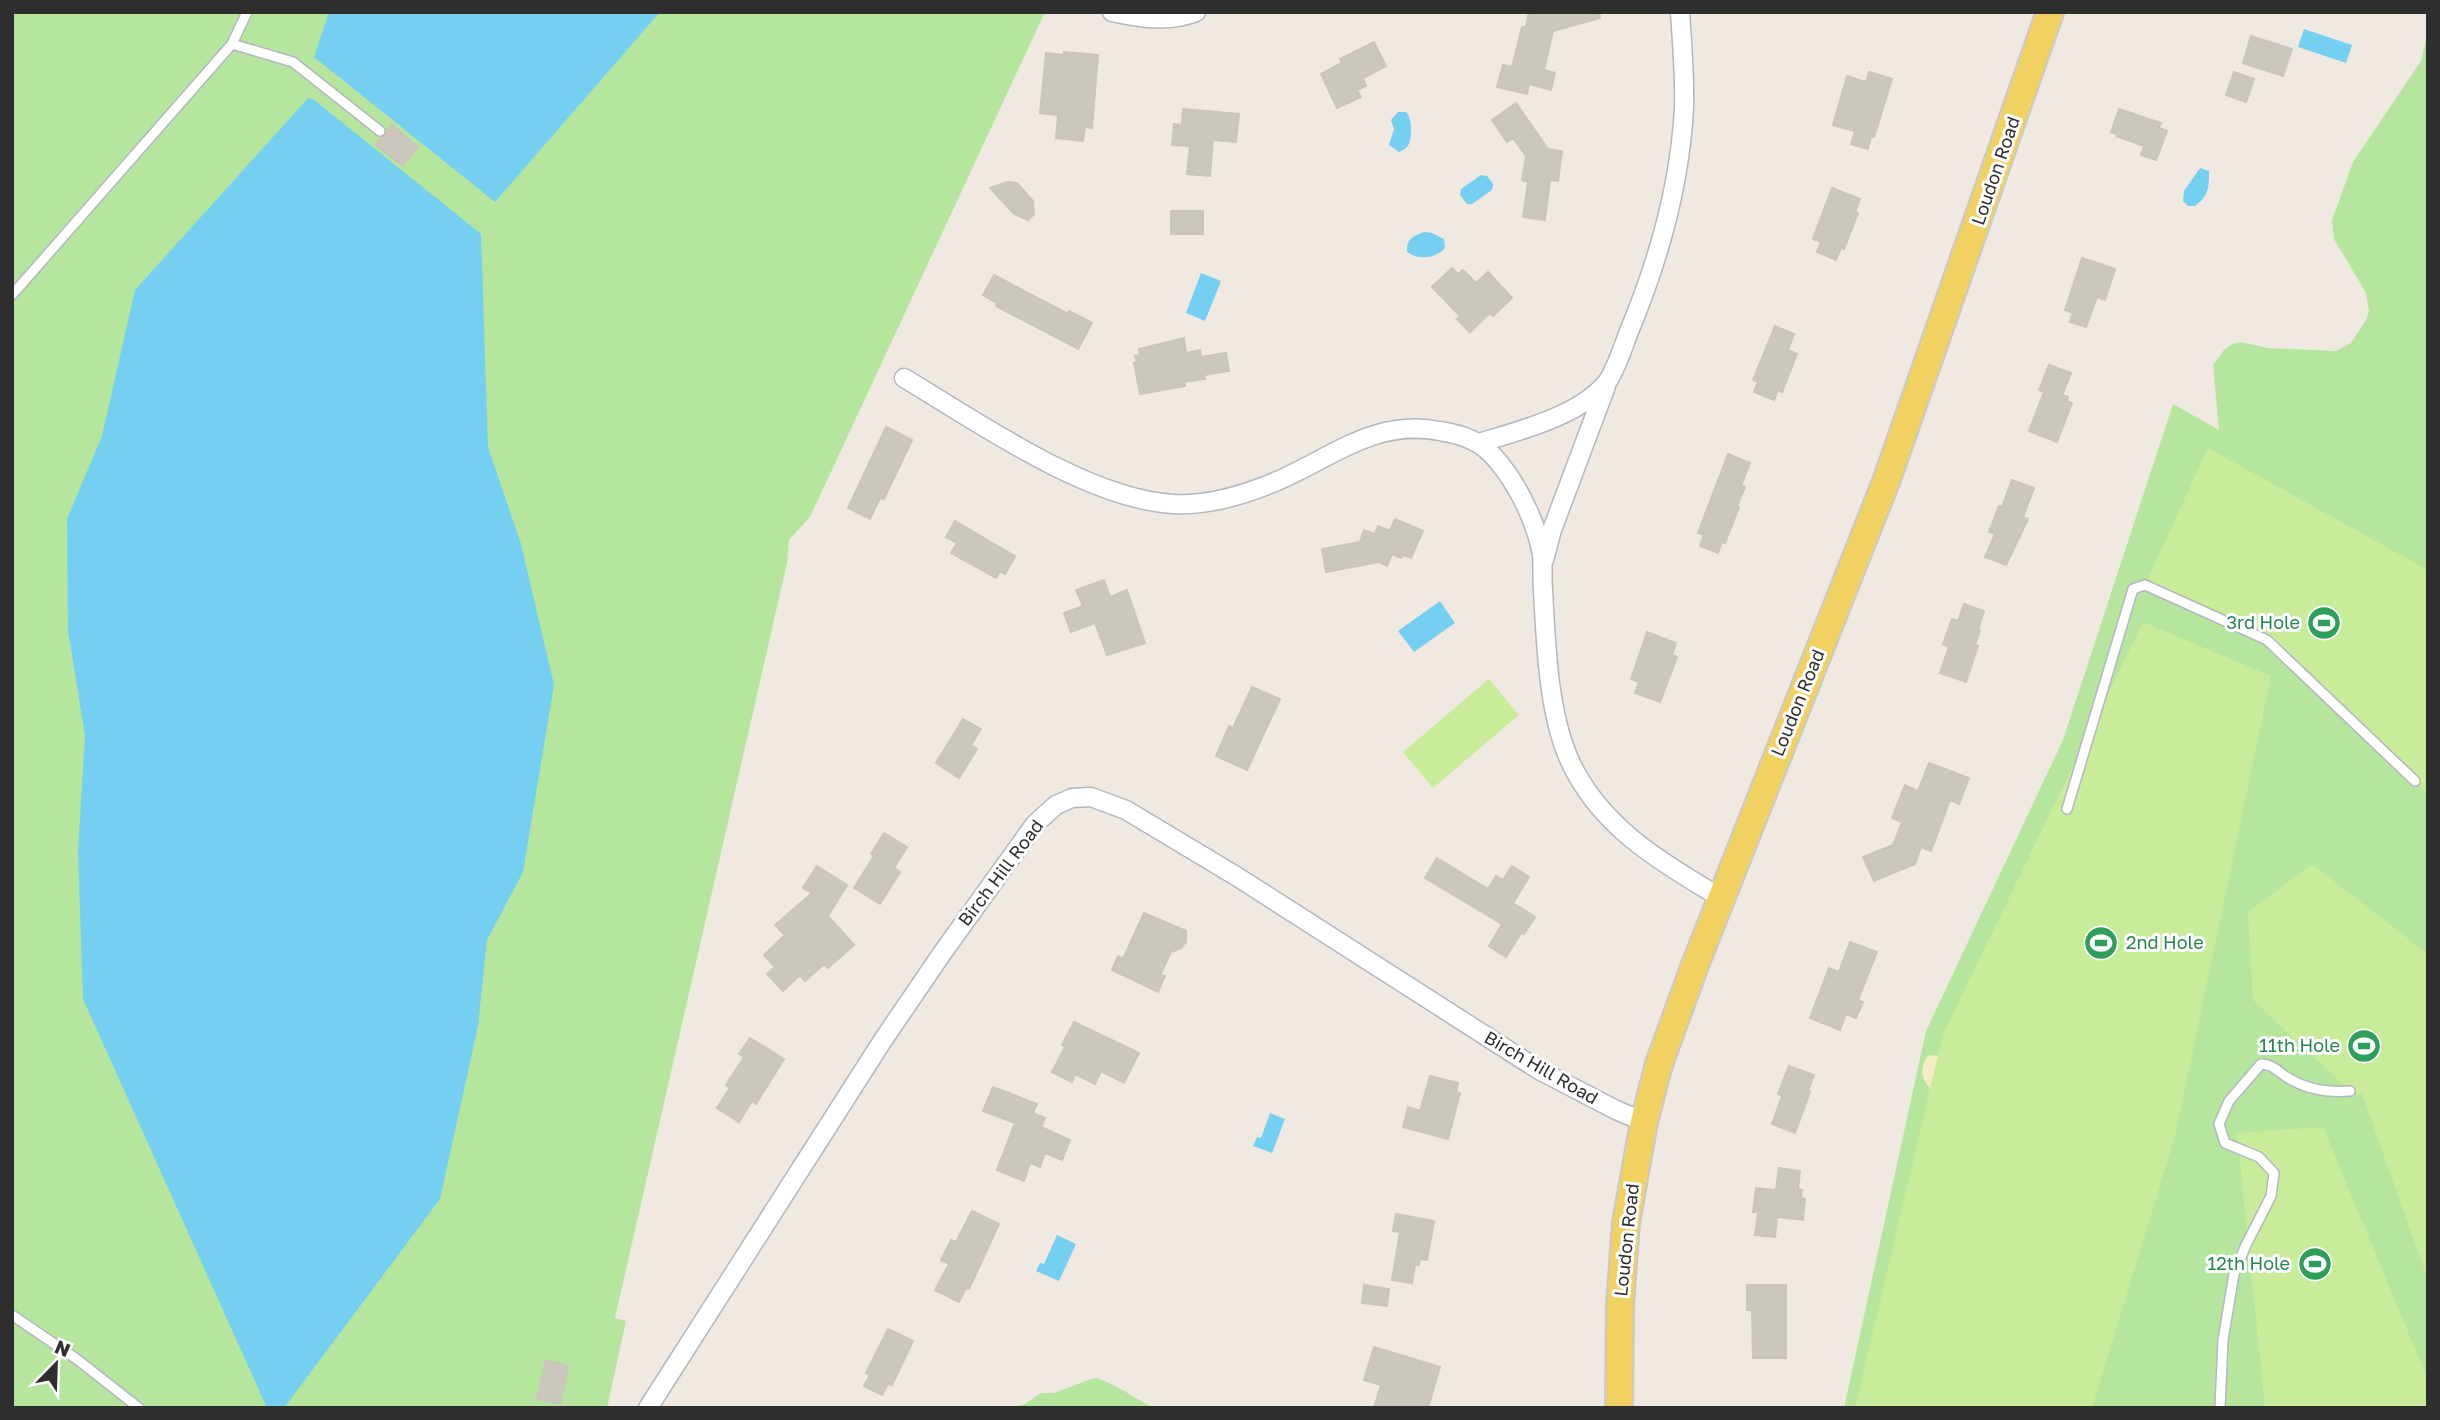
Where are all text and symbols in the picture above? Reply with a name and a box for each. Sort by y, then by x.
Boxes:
street label: Loudon Road [1966,114,2024,228]
sports icon: 3rd Hole [2305,604,2343,642]
place label: 3rd Hole [2227,611,2300,633]
street label: Loudon Road [1766,646,1828,759]
street label: Birch Hill Road [953,815,1047,930]
sports icon: 2nd Hole [2082,924,2120,962]
place label: 2nd Hole [2126,931,2204,953]
street label: Birch Hill Road [1481,1026,1602,1109]
sports icon: 11th Hole [2345,1027,2383,1065]
place label: 11th Hole [2259,1034,2340,1056]
street label: Loudon Road [1609,1182,1643,1297]
sports icon: 12th Hole [2296,1245,2334,1283]
place label: 12th Hole [2208,1252,2290,1274]
north arrow [21,1329,91,1399]
text: N [52,1334,74,1361]

